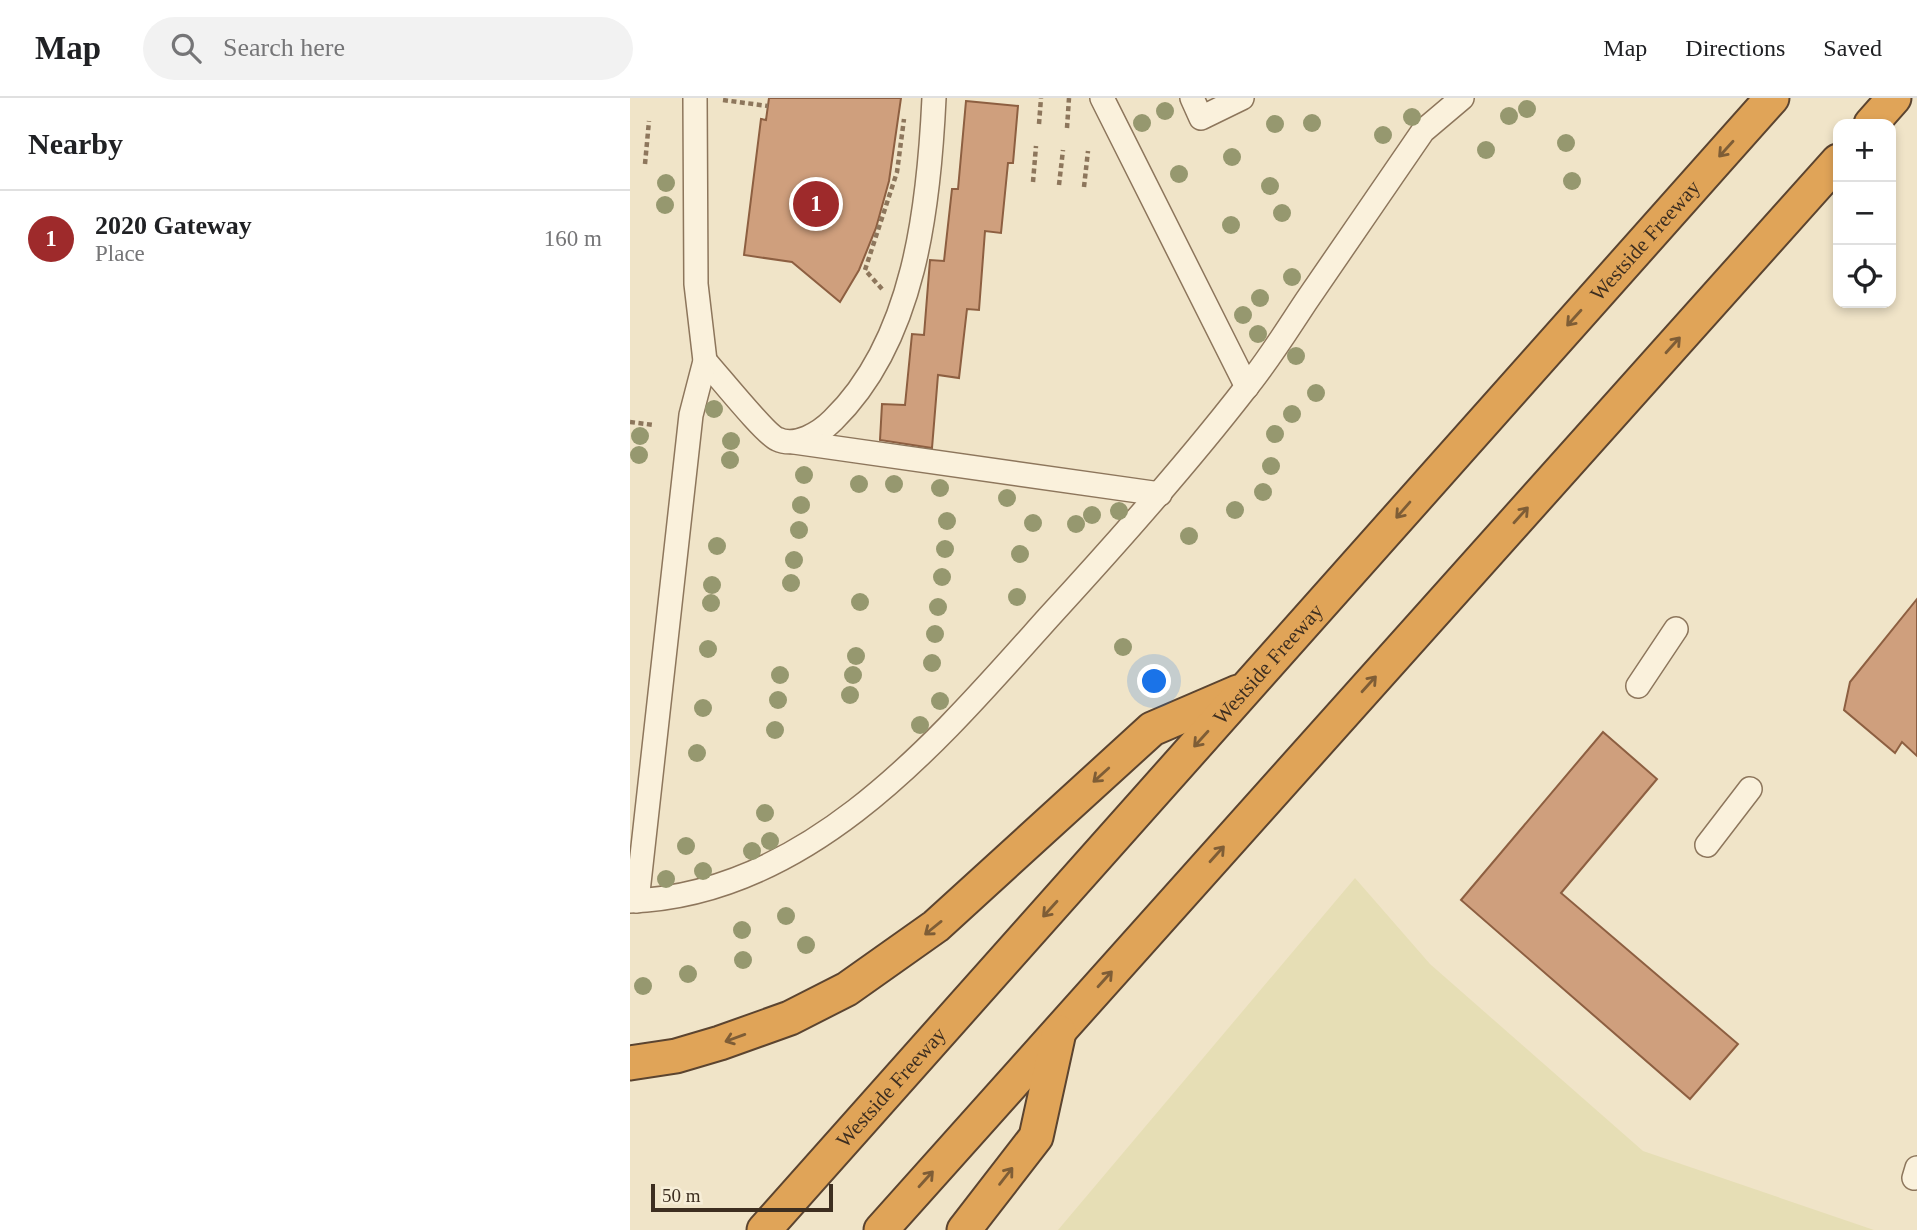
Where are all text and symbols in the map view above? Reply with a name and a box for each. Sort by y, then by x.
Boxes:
search box [143,17,633,80]
icon: search [167,29,205,67]
text: Map [35,30,101,66]
text: Search here [223,33,345,62]
text: Map [1603,35,1647,61]
text: Directions [1685,35,1785,61]
text: Saved [1823,35,1882,61]
map controls [1833,119,1896,308]
button: + [1833,119,1896,182]
text: Nearby [28,127,123,160]
one-way arrow [1718,140,1734,158]
street label: Westside Freeway [1585,175,1705,306]
pin: 1 [793,178,839,230]
button: − [1833,182,1896,245]
text: 2020 Gateway [95,211,252,240]
text: 1 [45,226,57,251]
text: 160 m [544,226,602,251]
text: Place [95,241,145,266]
button: locate [1833,245,1896,308]
one-way arrow [1566,309,1582,327]
one-way arrow [1664,337,1680,355]
one-way arrow [1395,500,1411,518]
one-way arrow [1513,506,1529,524]
street label: Westside Freeway [1208,598,1328,729]
your location [1137,664,1171,698]
one-way arrow [1361,675,1377,693]
one-way arrow [1193,730,1209,748]
one-way arrow [1093,766,1110,783]
one-way arrow [1209,845,1225,863]
one-way arrow [1042,900,1058,918]
one-way arrow [924,920,942,935]
one-way arrow [1097,970,1113,988]
street label: Westside Freeway [831,1022,951,1152]
one-way arrow [725,1032,747,1045]
one-way arrow [998,1167,1013,1186]
one-way arrow [918,1171,935,1188]
scale bar [651,1181,833,1213]
text: 50 m [662,1185,701,1206]

